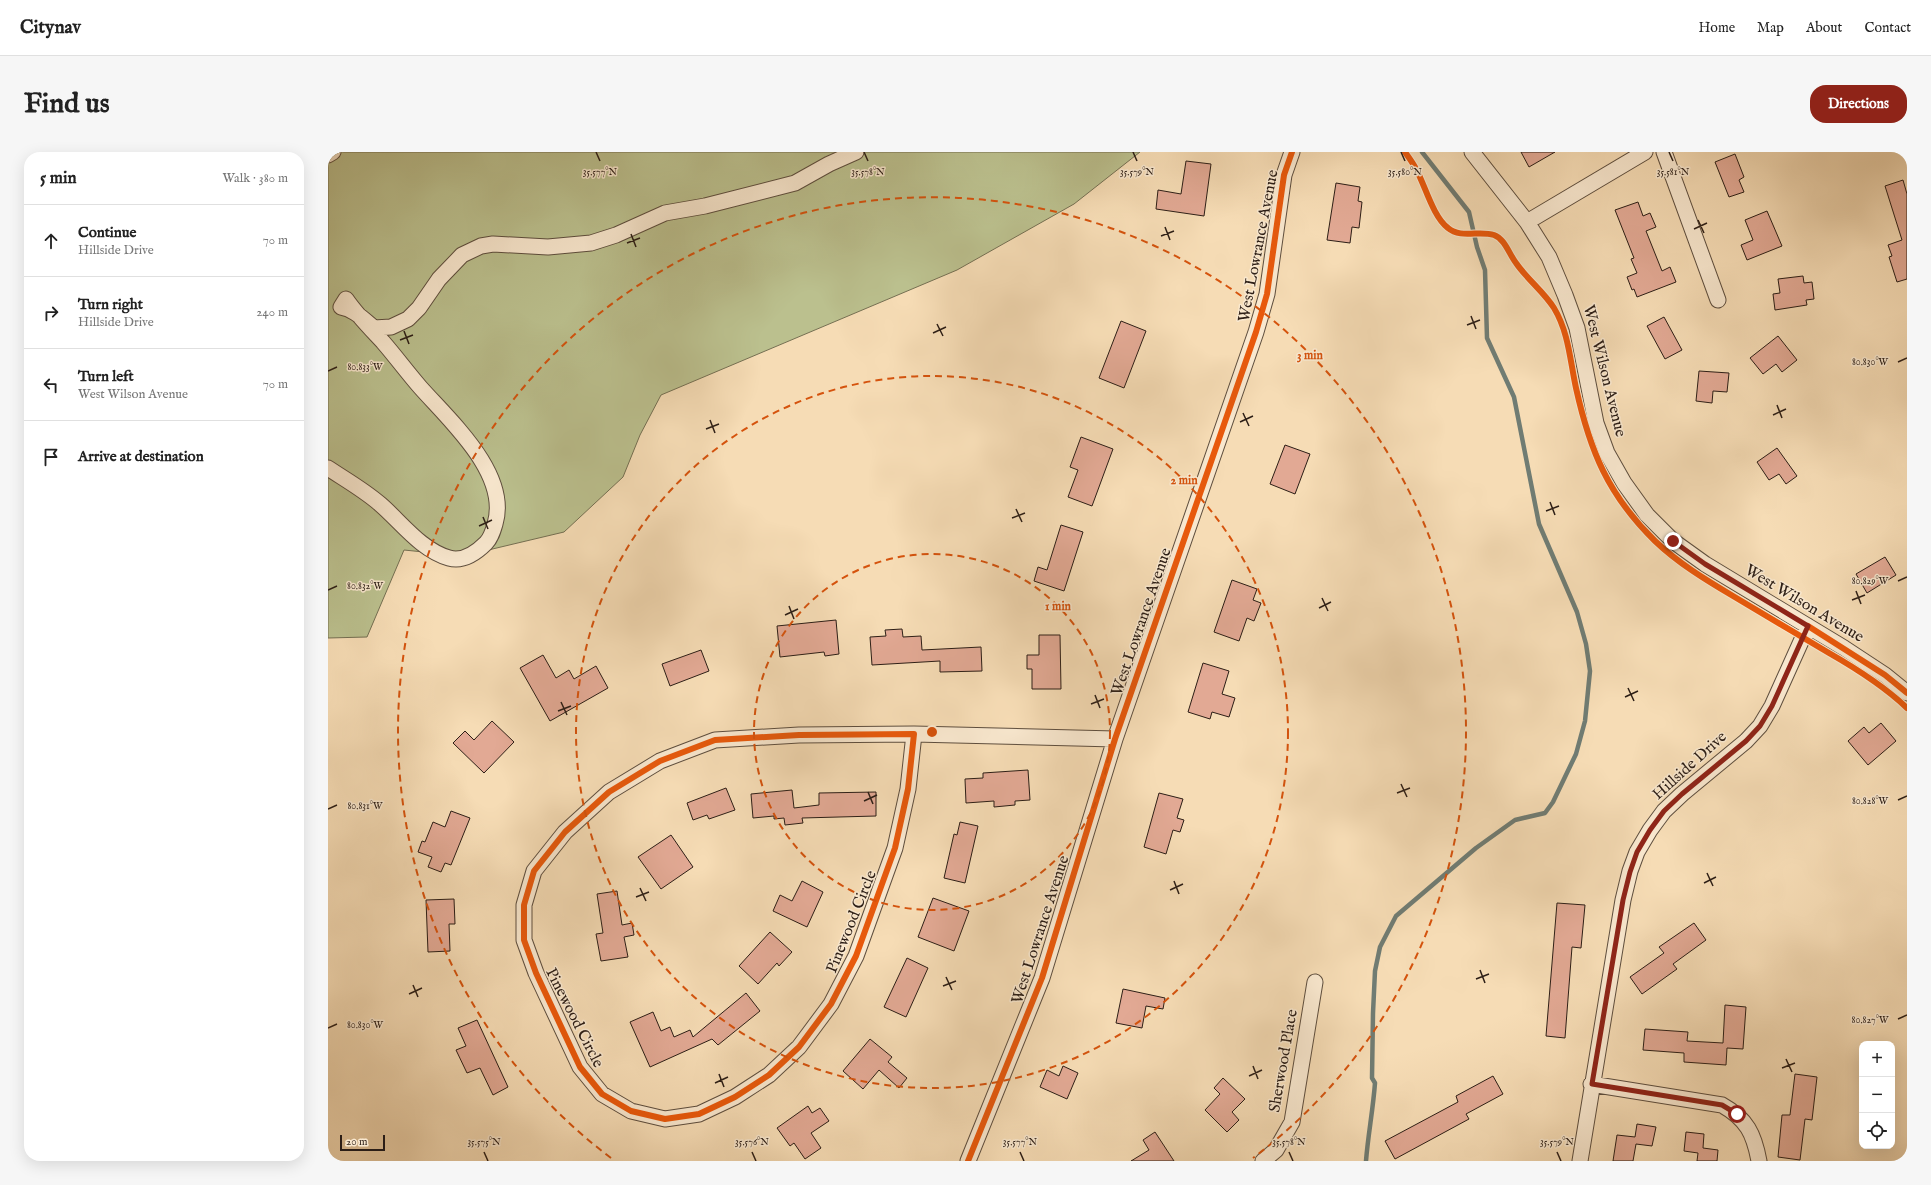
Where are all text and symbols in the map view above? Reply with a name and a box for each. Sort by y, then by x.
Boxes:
text: Citynav [20,16,81,40]
text: Home [1699,19,1735,37]
text: Map [1757,19,1784,37]
text: About [1806,19,1842,37]
text: Contact [1864,19,1911,37]
button: Directions [1810,85,1907,123]
text: Find us [24,87,110,122]
text: 35.577°N [583,166,617,179]
text: 35.578°N [851,166,885,179]
text: 35.579°N [1120,166,1154,179]
text: 35.580°N [1388,166,1422,179]
text: 35.581°N [1657,166,1690,179]
text: 5 min [40,168,77,189]
street label: West Lowrance Avenue [1234,168,1284,324]
text: Walk · 380 m [223,170,288,187]
text: Continue [78,223,136,242]
icon: ahead [40,230,62,252]
text: 70 m [263,232,288,249]
text: Hillside Drive [78,242,154,259]
text: Turn right [78,295,143,314]
icon: right [40,302,62,324]
street label: West Wilson Avenue [1578,303,1630,439]
text: 240 m [256,304,288,321]
text: Hillside Drive [78,314,154,331]
text: 3 min [1297,348,1324,363]
text: 80.830°W [1852,356,1889,369]
text: 80.833°W [347,361,383,374]
text: Turn left [78,367,134,386]
icon: left [40,374,62,396]
text: 70 m [263,376,288,393]
text: West Wilson Avenue [78,386,188,403]
icon: arrive [40,446,62,468]
text: Arrive at destination [78,447,204,466]
text: 2 min [1170,473,1198,488]
route end [1664,532,1682,550]
street label: West Lowrance Avenue [1107,546,1177,698]
street label: West Wilson Avenue [1741,561,1867,647]
text: 80.829°W [1852,575,1889,588]
text: 80.832°W [347,580,383,593]
text: 1 min [1045,599,1072,614]
centre of rings [925,725,939,739]
street label: Hillside Drive [1649,727,1731,805]
text: 80.828°W [1852,795,1889,808]
text: 80.831°W [347,800,383,813]
street label: West Lowrance Avenue [1008,853,1074,1007]
street label: Pinewood Circle [822,868,882,976]
street label: Pinewood Circle [540,965,608,1071]
street label: Sherwood Place [1265,1008,1303,1114]
text: 80.827°W [1852,1014,1889,1027]
text: 80.830°W [347,1019,384,1032]
map controls [1859,1041,1895,1149]
button: + [1859,1041,1895,1077]
button: − [1859,1077,1895,1113]
route start [1728,1105,1746,1123]
button: locate [1859,1113,1895,1149]
scale bar [340,1133,385,1152]
text: 20 m [346,1135,367,1149]
text: 35.575°N [467,1136,501,1149]
text: 35.576°N [735,1136,769,1149]
text: 35.577°N [1003,1136,1037,1149]
text: 35.578°N [1272,1136,1306,1149]
text: 35.579°N [1540,1136,1574,1149]

